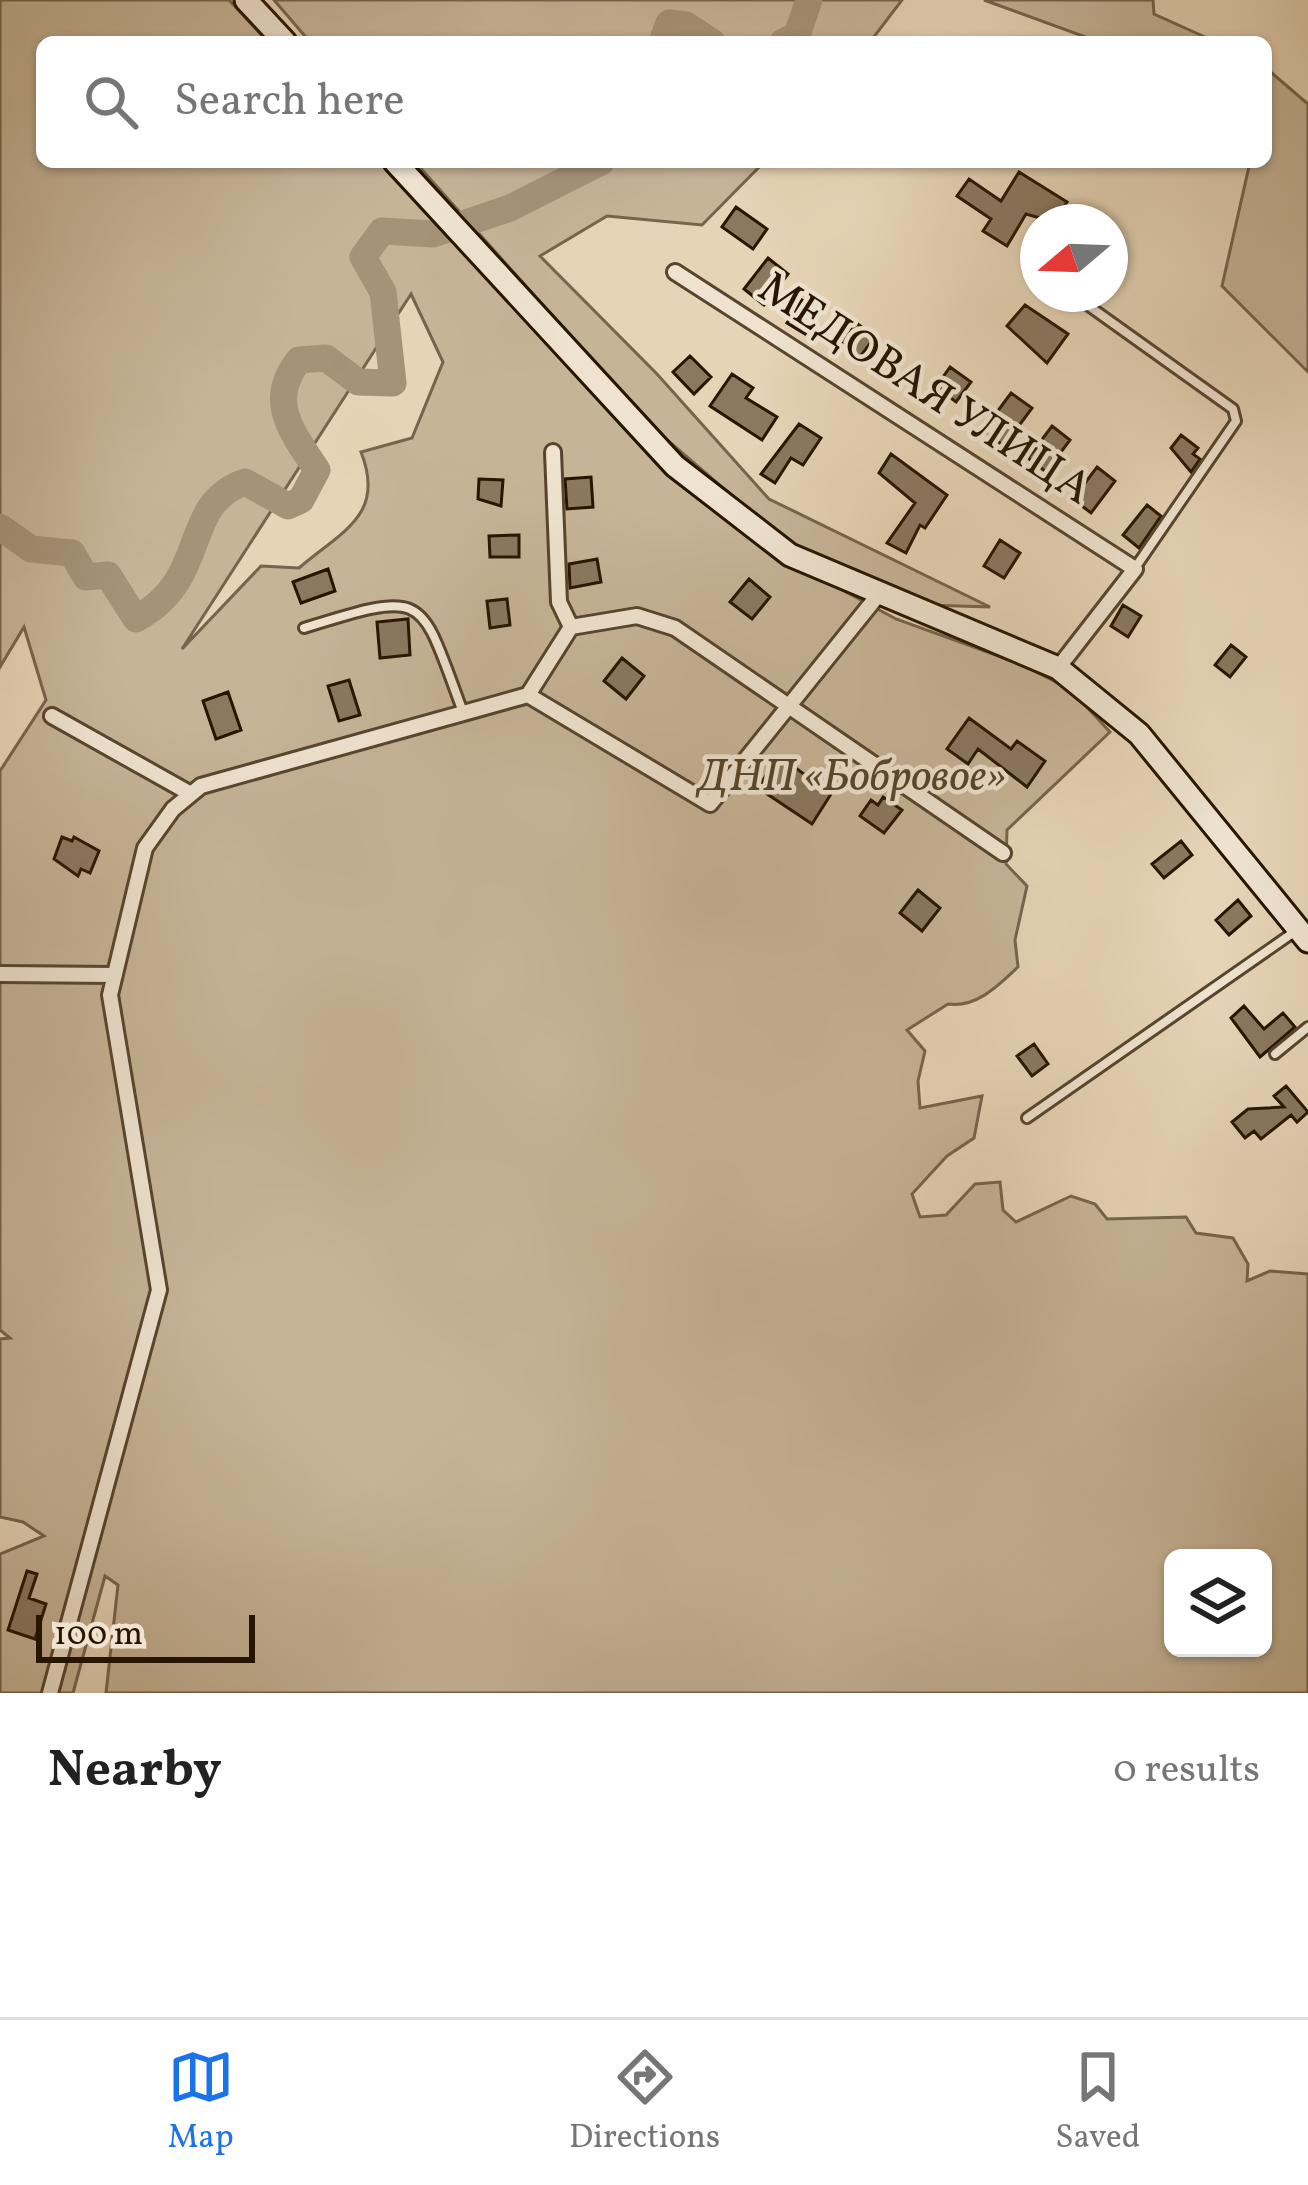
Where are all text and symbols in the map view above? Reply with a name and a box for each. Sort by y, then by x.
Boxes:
search box [36,36,1272,168]
icon: search [78,69,144,135]
text: Search here [174,71,405,134]
north arrow [1020,204,1128,312]
street label: МЕДОВАЯ УЛИЦА [745,258,1103,522]
park label: ДНП «Бобровое» [695,747,1006,810]
map controls [1164,1549,1272,1657]
button: layers [1164,1549,1272,1657]
scale bar [36,1609,255,1662]
text: 100 m [54,1613,143,1659]
text: Nearby [48,1736,222,1807]
text: 0 results [1113,1744,1260,1798]
tab: Map [168,2044,234,2162]
tab: Directions [569,2044,720,2162]
tab: Saved [1055,2044,1140,2162]

